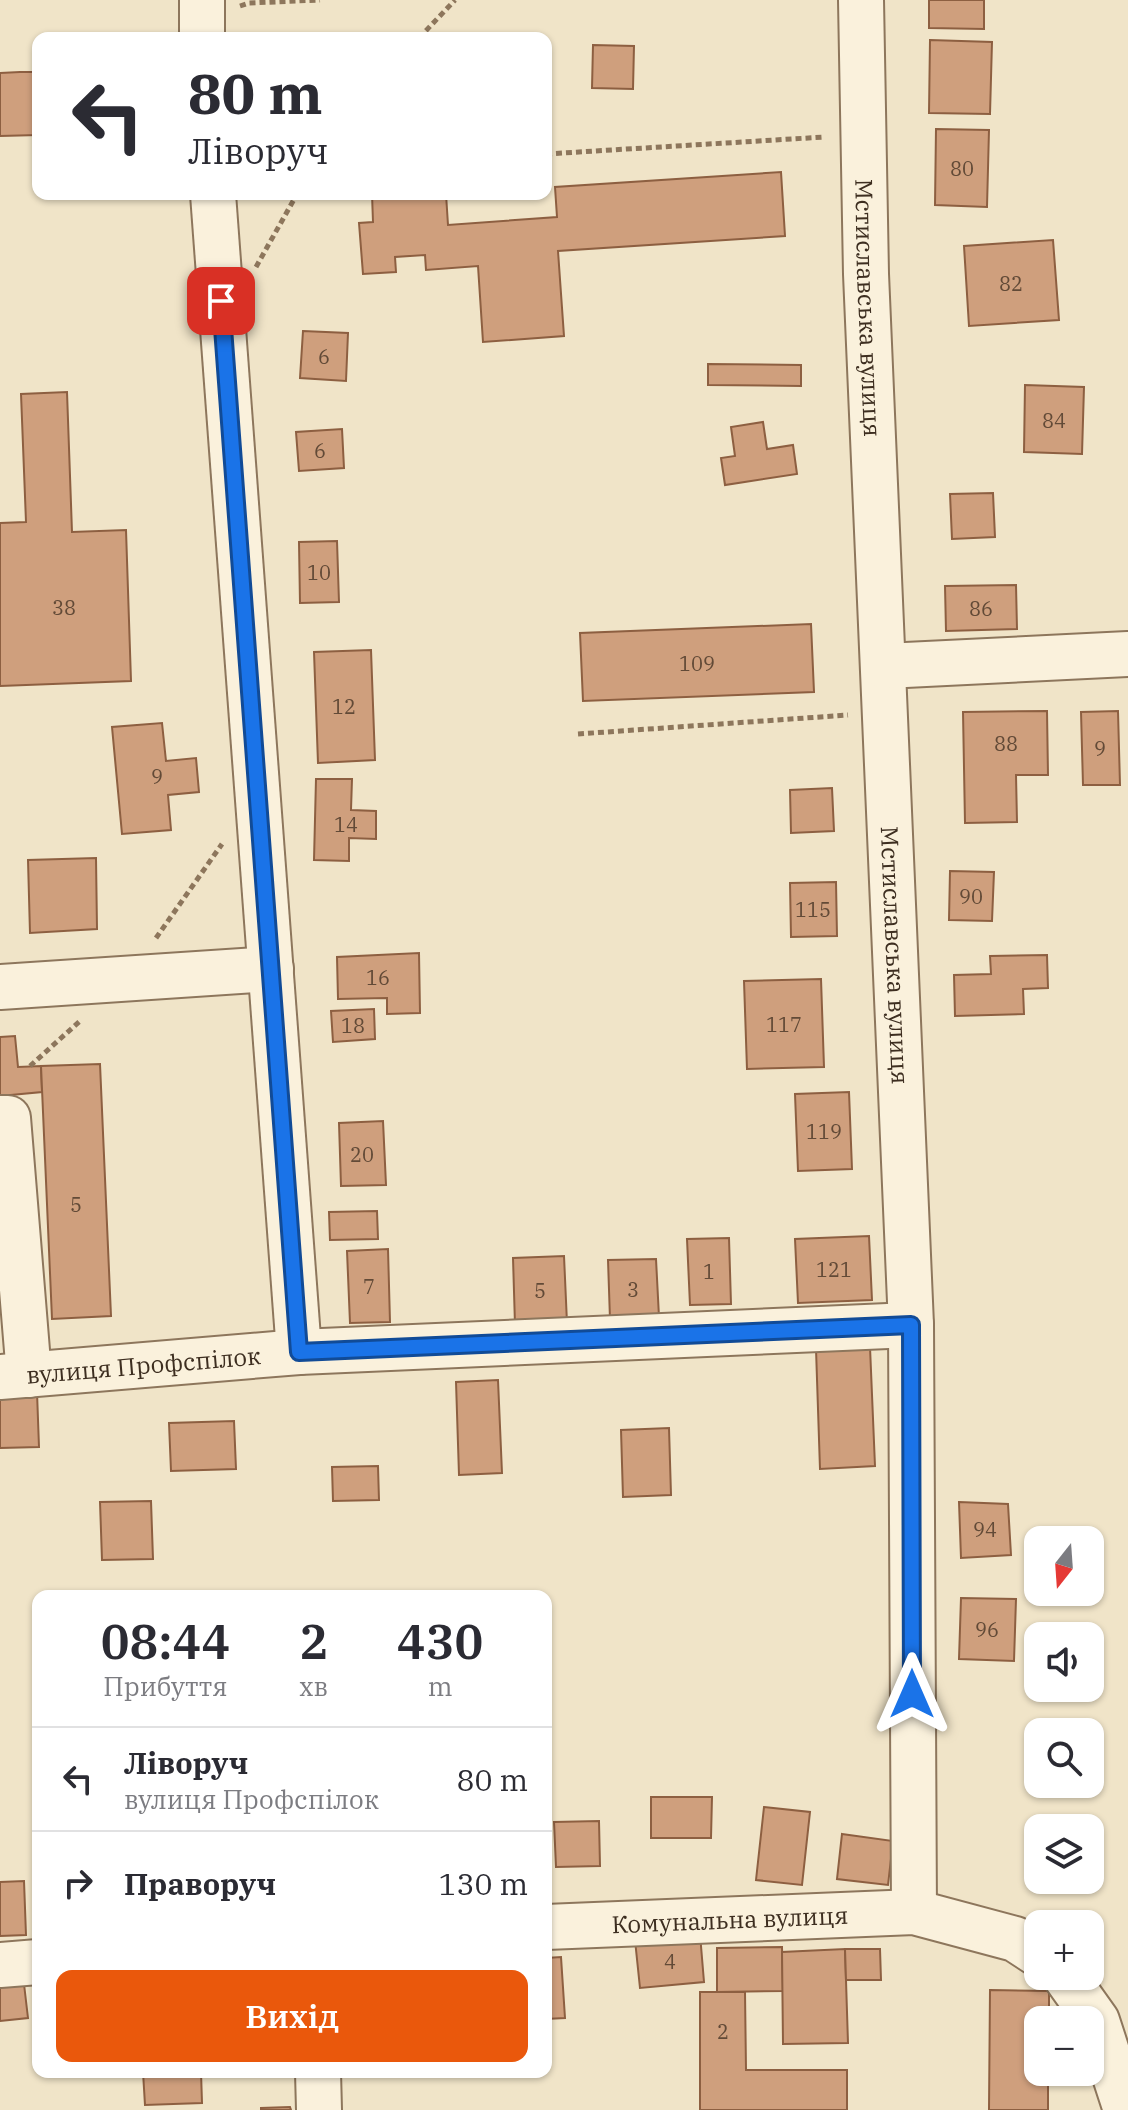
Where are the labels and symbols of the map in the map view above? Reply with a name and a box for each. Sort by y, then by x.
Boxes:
house number: 80 [950,155,974,182]
street label: Мстиславська вулиця [848,178,889,438]
pin [187,267,255,335]
house number: 82 [999,270,1023,297]
house number: 6 [318,343,330,370]
house number: 84 [1042,407,1066,434]
house number: 6 [314,437,326,464]
house number: 10 [307,559,331,586]
house number: 38 [52,594,76,621]
house number: 86 [969,595,993,622]
house number: 109 [679,650,715,677]
house number: 12 [332,693,356,720]
house number: 88 [994,730,1018,757]
house number: 9 [1094,735,1106,762]
house number: 9 [151,763,163,790]
house number: 14 [334,811,358,838]
street label: Мстиславська вулиця [874,826,917,1085]
house number: 90 [959,883,983,910]
house number: 115 [795,896,831,923]
house number: 16 [366,964,390,991]
house number: 117 [766,1011,802,1038]
house number: 18 [341,1012,365,1039]
house number: 119 [806,1118,842,1145]
house number: 20 [350,1141,374,1168]
house number: 5 [70,1191,82,1218]
house number: 121 [816,1256,852,1283]
house number: 1 [703,1258,715,1285]
house number: 7 [363,1273,375,1300]
house number: 3 [627,1276,639,1303]
house number: 5 [534,1277,546,1304]
street label: вулиця Профспілок [25,1339,262,1391]
house number: 94 [973,1516,997,1543]
north arrow [1024,1526,1104,1606]
house number: 96 [975,1616,999,1643]
position arrow [870,1652,954,1736]
street label: Комунальна вулиця [611,1899,849,1940]
house number: 4 [664,1948,676,1975]
house number: 2 [717,2018,729,2045]

